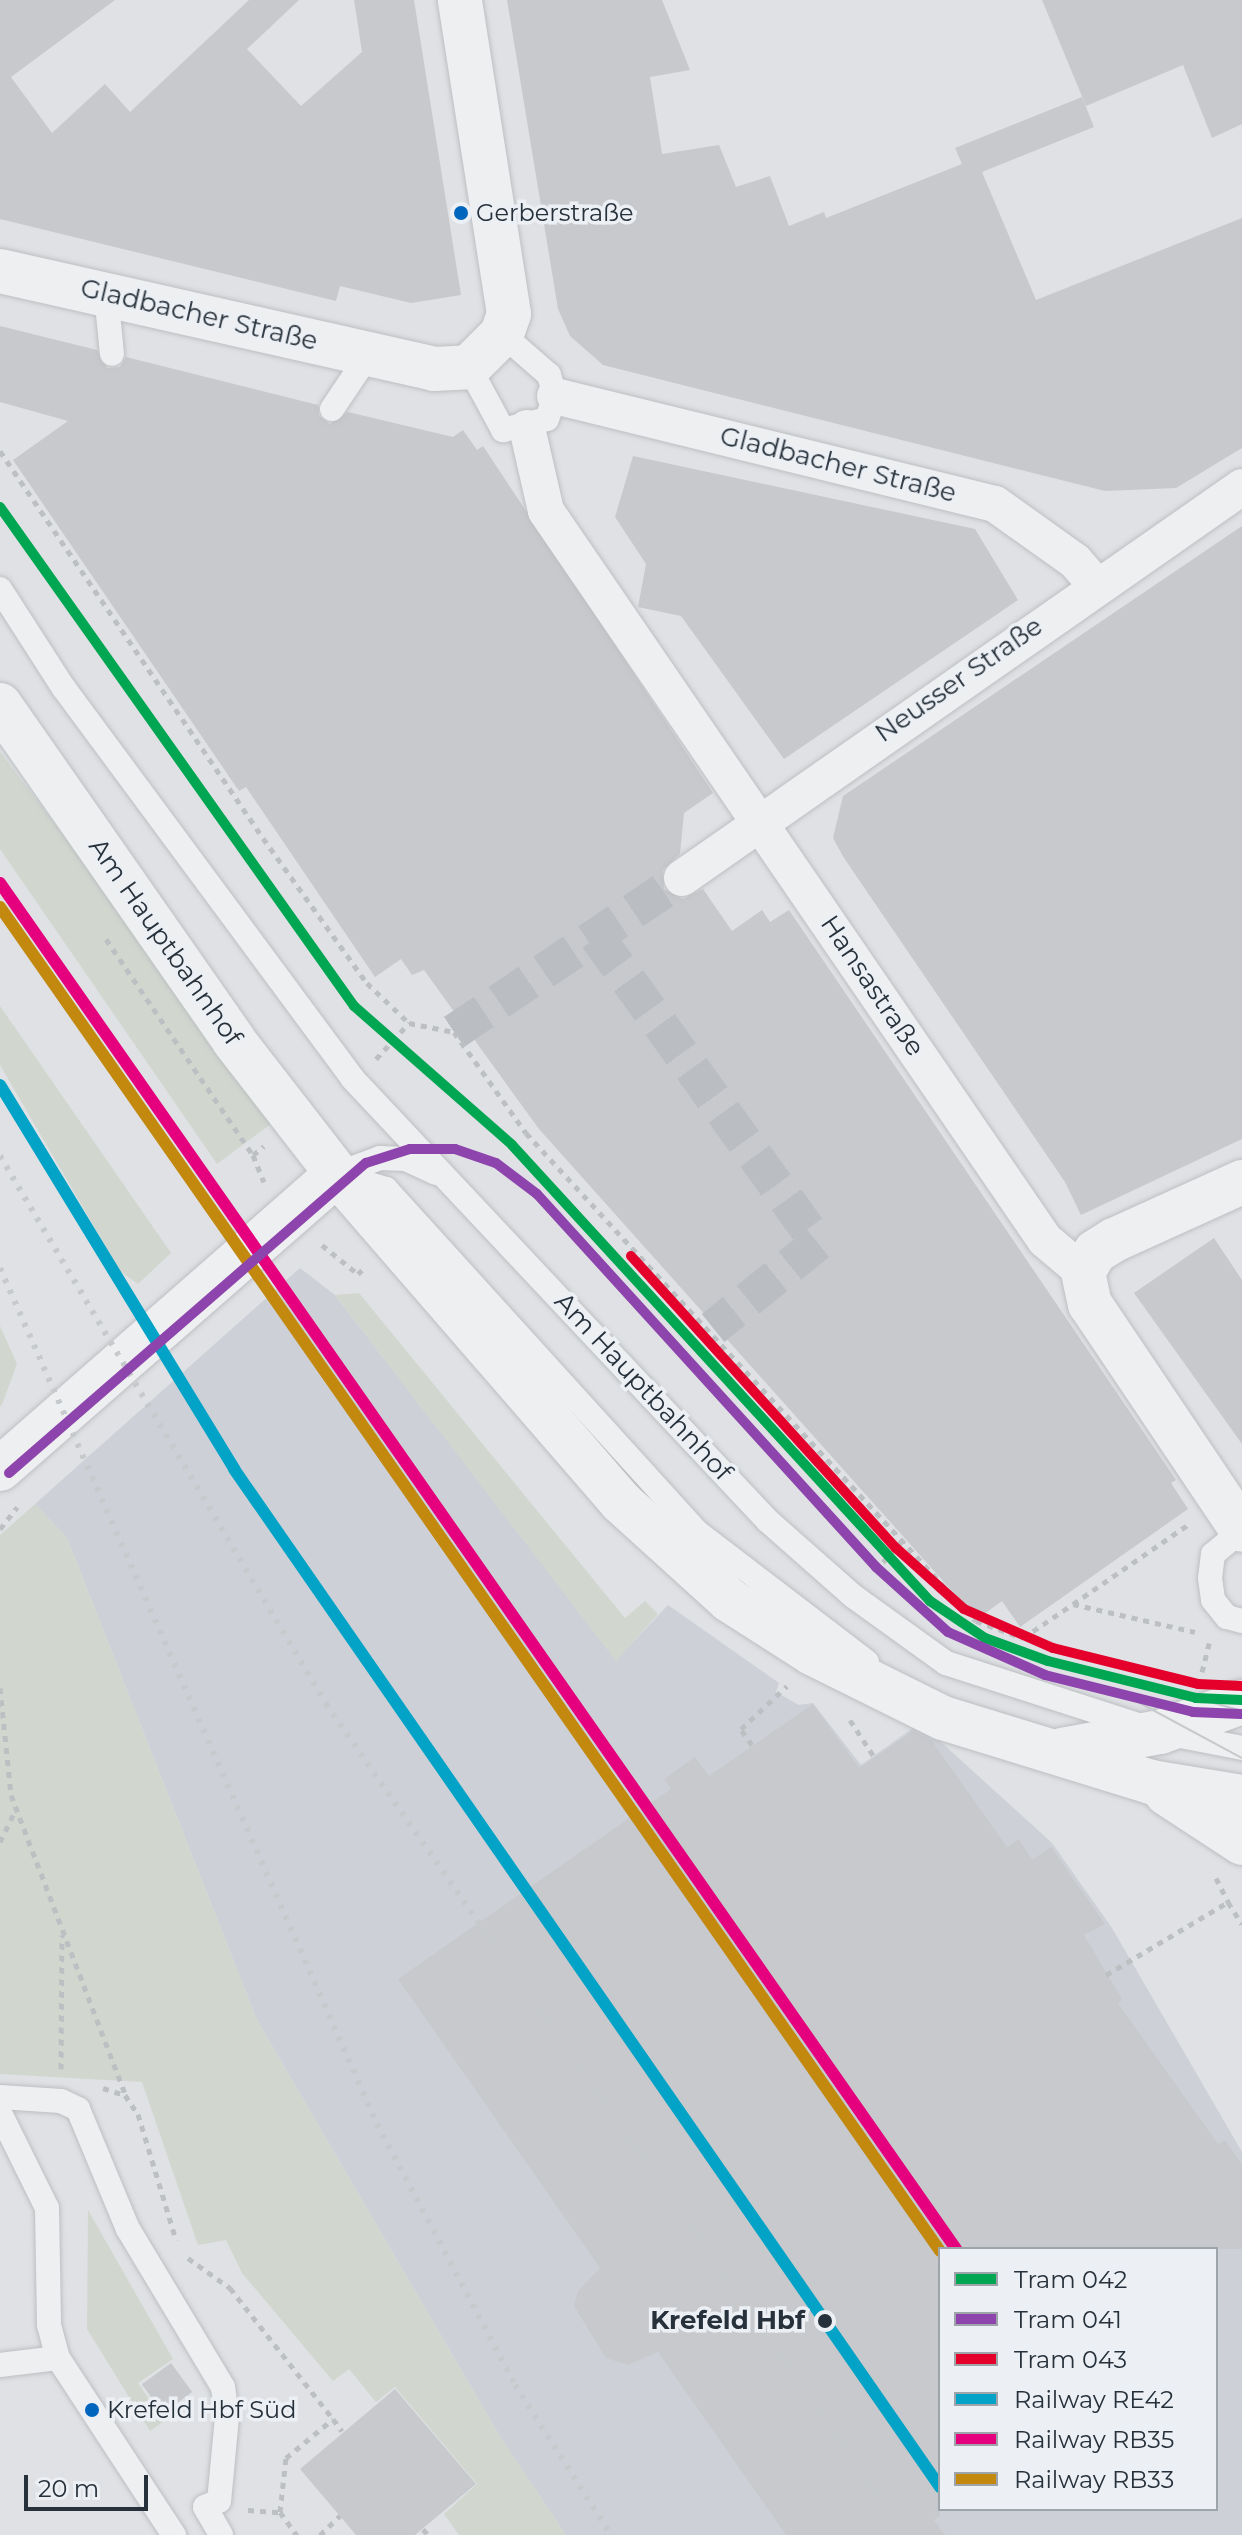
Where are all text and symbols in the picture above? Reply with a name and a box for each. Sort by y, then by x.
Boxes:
place label: Gerberstraße [476,199,634,227]
marker: Gerberstraße [453,205,469,221]
street label: Gladbacher Straße [77,273,321,357]
street label: Gladbacher Straße [717,421,959,509]
street label: Neusser Straße [869,611,1049,749]
street label: Am Hauptbahnhof [82,832,248,1052]
street label: Hansastraße [813,910,931,1062]
street label: Am Hauptbahnhof [548,1286,738,1488]
legend [938,2247,1218,2511]
text: Tram 042 [1014,2265,1127,2294]
place label: Krefeld Hbf [650,2305,805,2337]
text: Tram 041 [1014,2305,1122,2334]
marker: Krefeld Hbf [812,2308,838,2334]
text: Tram 043 [1014,2345,1127,2374]
text: Railway RE42 [1014,2385,1174,2414]
place label: Krefeld Hbf Süd [107,2396,296,2424]
marker: Krefeld Hbf Süd [84,2402,100,2418]
text: Railway RB35 [1014,2425,1174,2454]
scale bar [28,2459,152,2509]
text: Railway RB33 [1014,2465,1174,2494]
text: 20 m [38,2474,99,2503]

